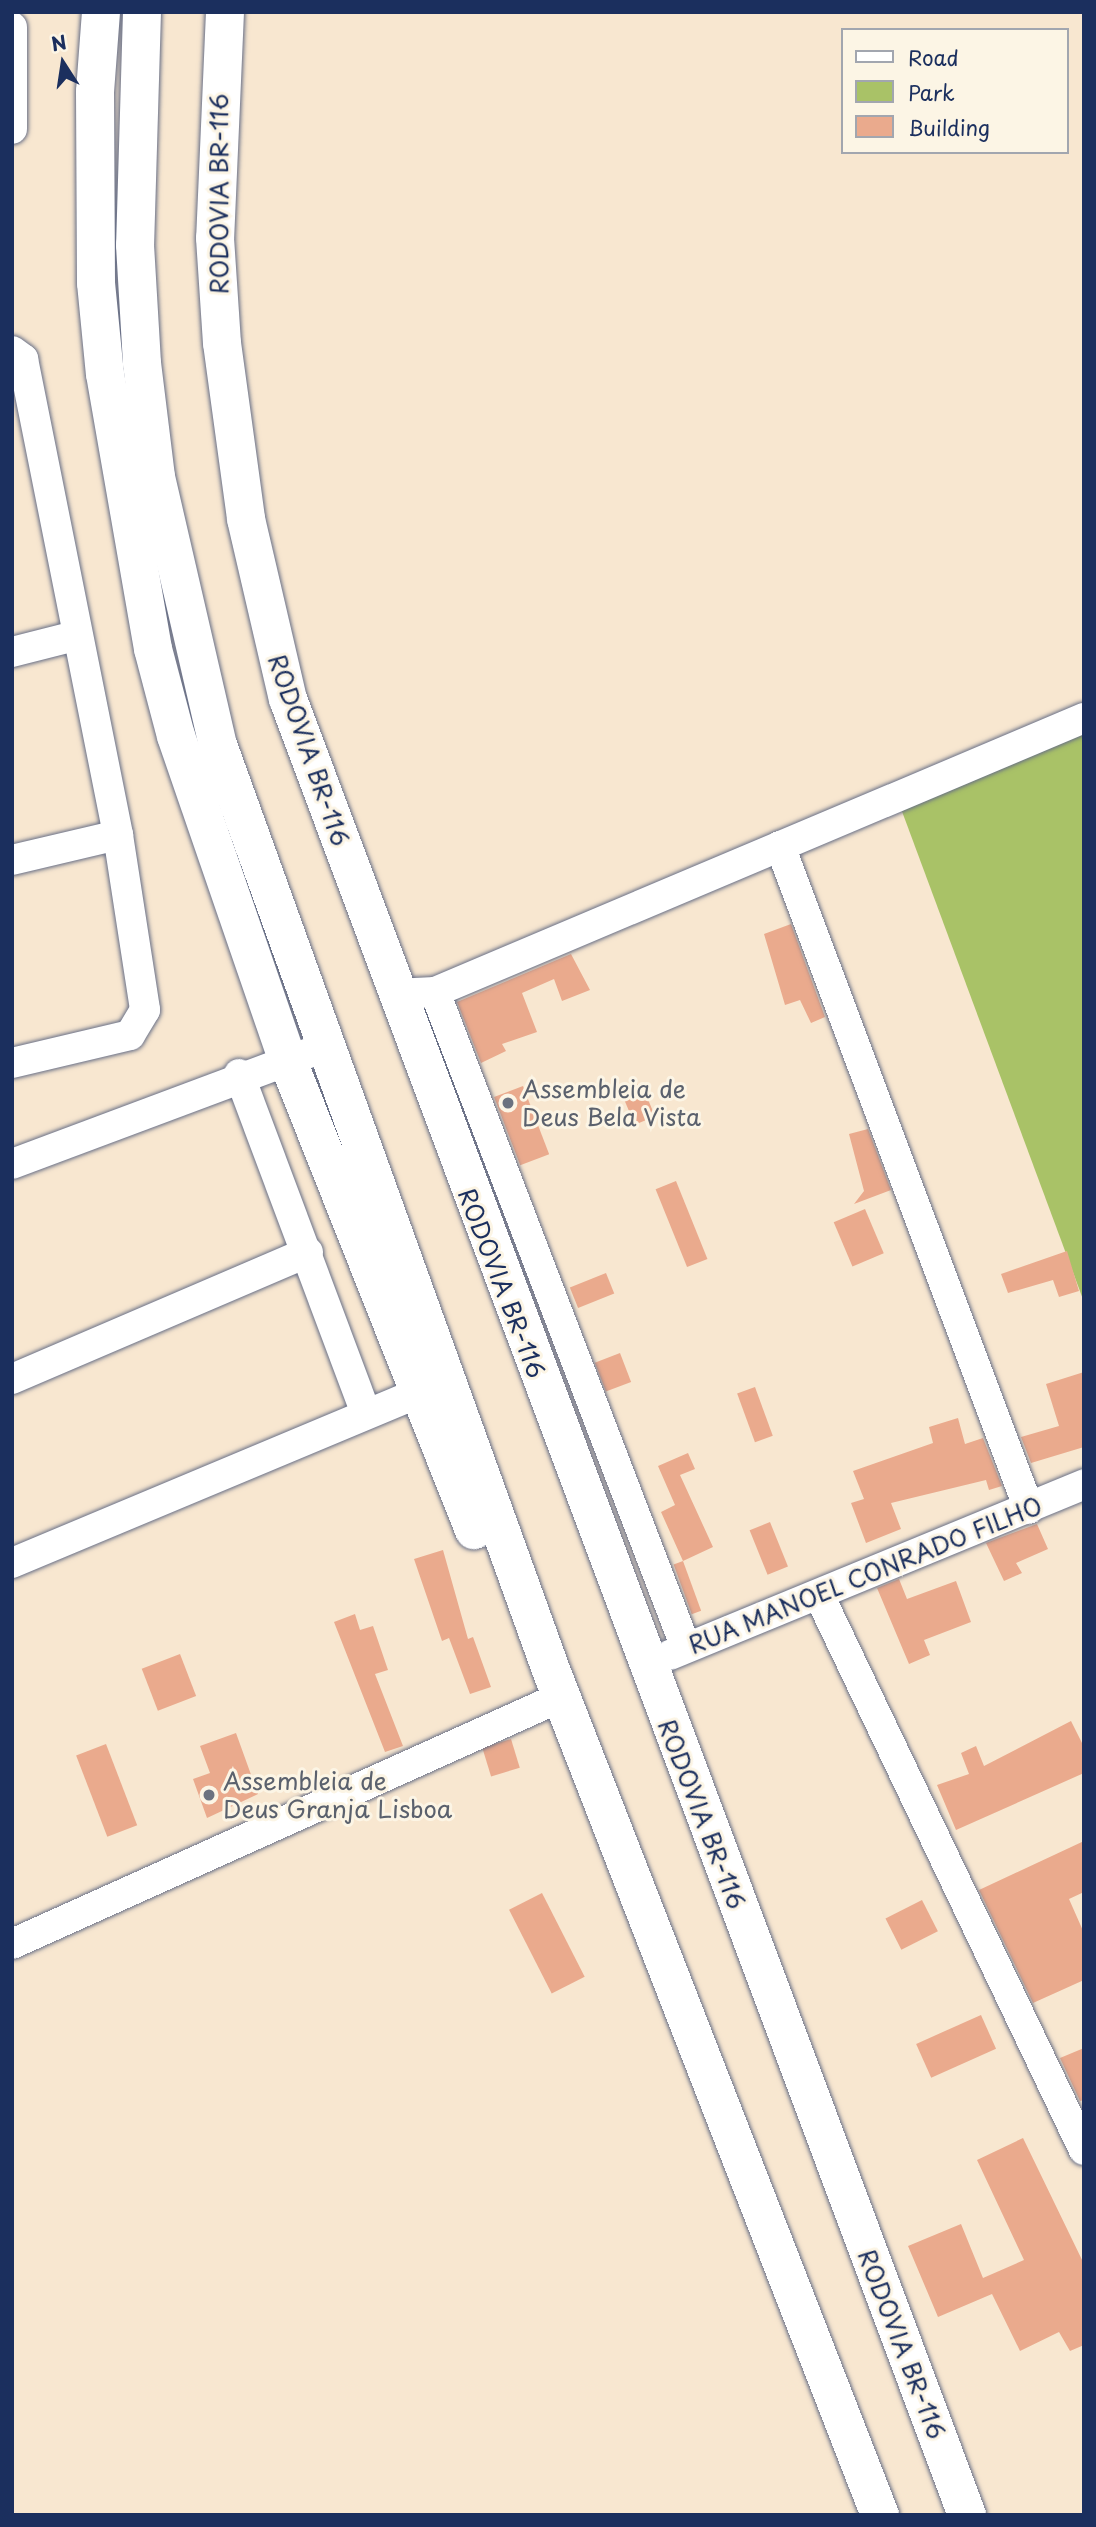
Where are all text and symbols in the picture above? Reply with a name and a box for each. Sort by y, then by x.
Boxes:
text: N [48,27,69,58]
north arrow [28,28,98,98]
legend [841,28,1068,154]
text: Road [908,41,959,73]
text: Park [908,76,955,108]
street label: RODOVIA BR-116 [205,93,233,295]
text: Building [908,111,990,143]
street label: RODOVIA BR-116 [262,650,356,850]
place label: Assembleia de Deus Bela Vista [522,1075,701,1131]
marker: Assembleia de Deus Bela Vista [500,1095,516,1111]
street label: RODOVIA BR-116 [452,1183,552,1383]
street label: RUA MANOEL CONRADO FILHO [681,1489,1049,1661]
street label: RODOVIA BR-116 [652,1714,752,1914]
place label: Assembleia de Deus Granja Lisboa [223,1767,448,1823]
marker: Assembleia de Deus Granja Lisboa [201,1787,217,1803]
street label: RODOVIA BR-116 [852,2244,952,2444]

